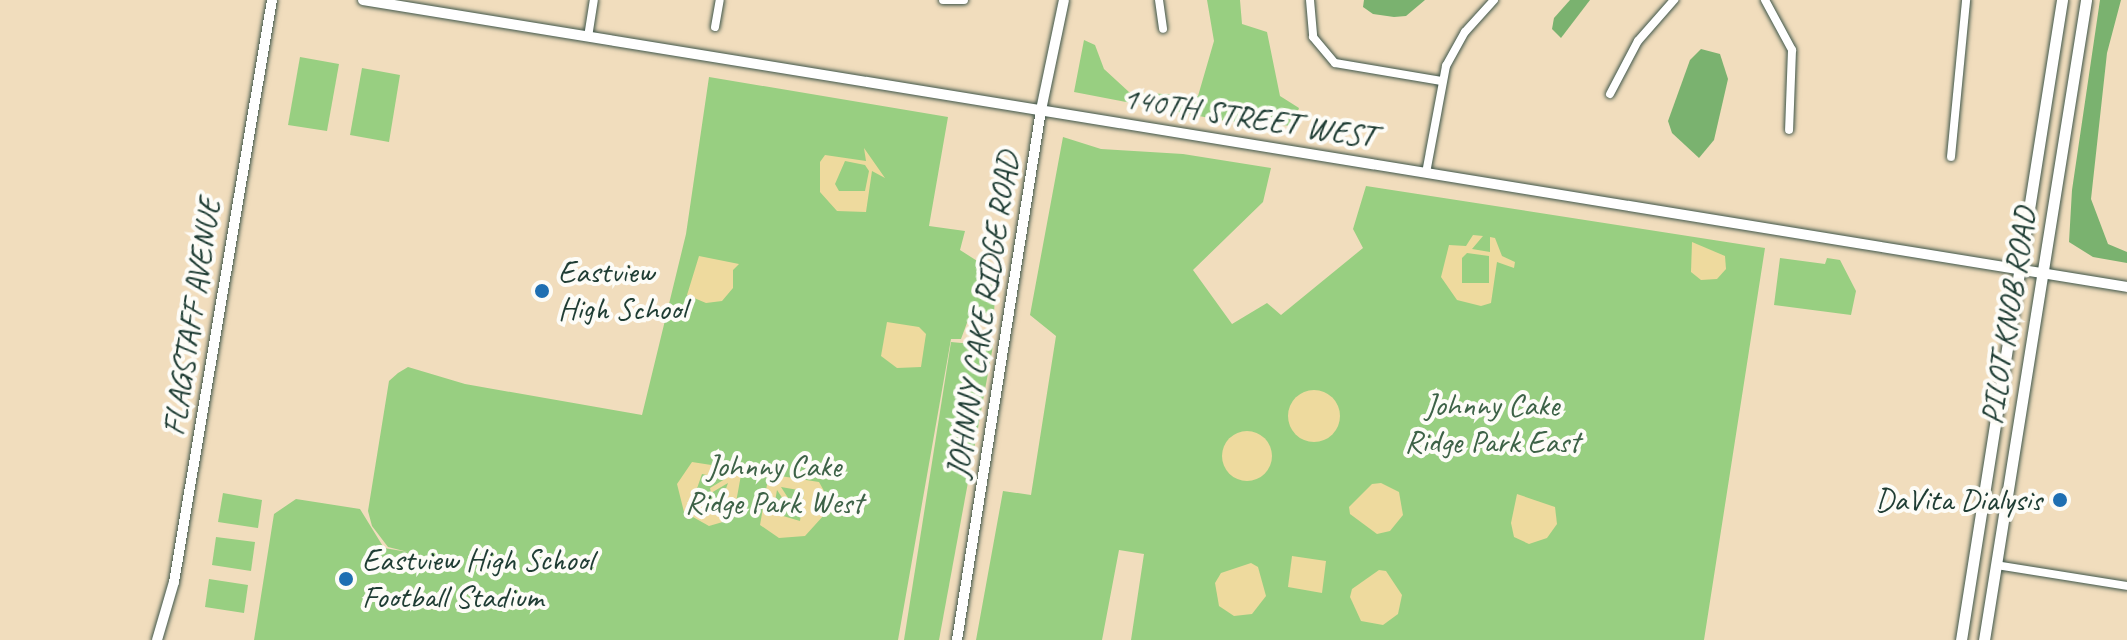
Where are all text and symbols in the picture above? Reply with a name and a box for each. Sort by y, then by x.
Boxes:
street label: 140TH STREET WEST [1120,79,1378,157]
street label: JOHNNY CAKE RIDGE ROAD [938,148,1028,482]
street label: FLAGSTAFF AVENUE [154,196,230,438]
street label: PILOT KNOB ROAD [1973,205,2045,427]
place label: Eastview High School [558,254,685,329]
marker: Eastview High School [533,282,551,300]
park label: Johnny Cake Ridge Park East [1404,387,1580,462]
park label: Johnny Cake Ridge Park West [684,448,864,523]
place label: DaVita Dialysis [1874,481,2042,519]
marker: DaVita Dialysis [2049,489,2071,511]
place label: Eastview High School Football Stadium [362,542,592,617]
marker: Eastview High School Football Stadium [337,570,355,588]

